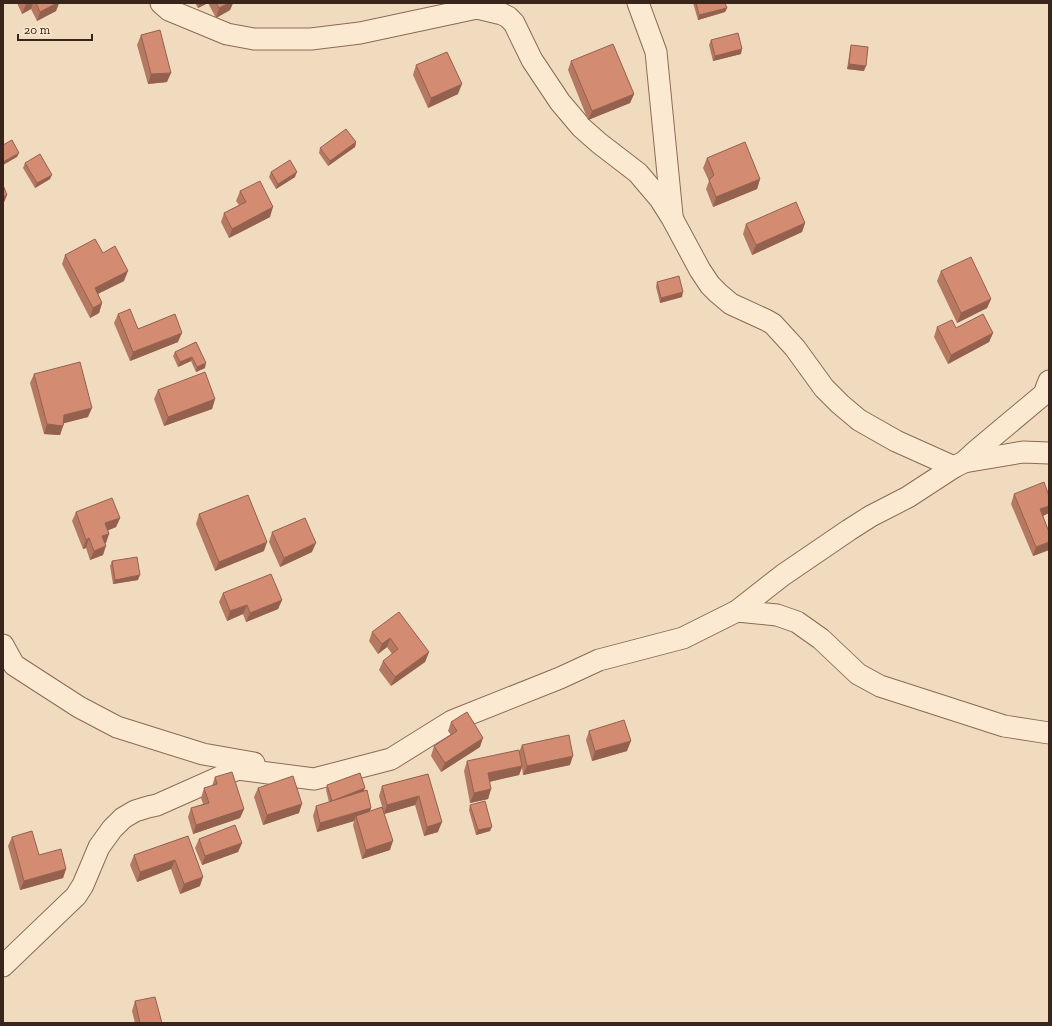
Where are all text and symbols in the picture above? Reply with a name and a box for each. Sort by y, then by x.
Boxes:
scale bar [18,16,92,42]
text: 20 m [24,23,51,37]

